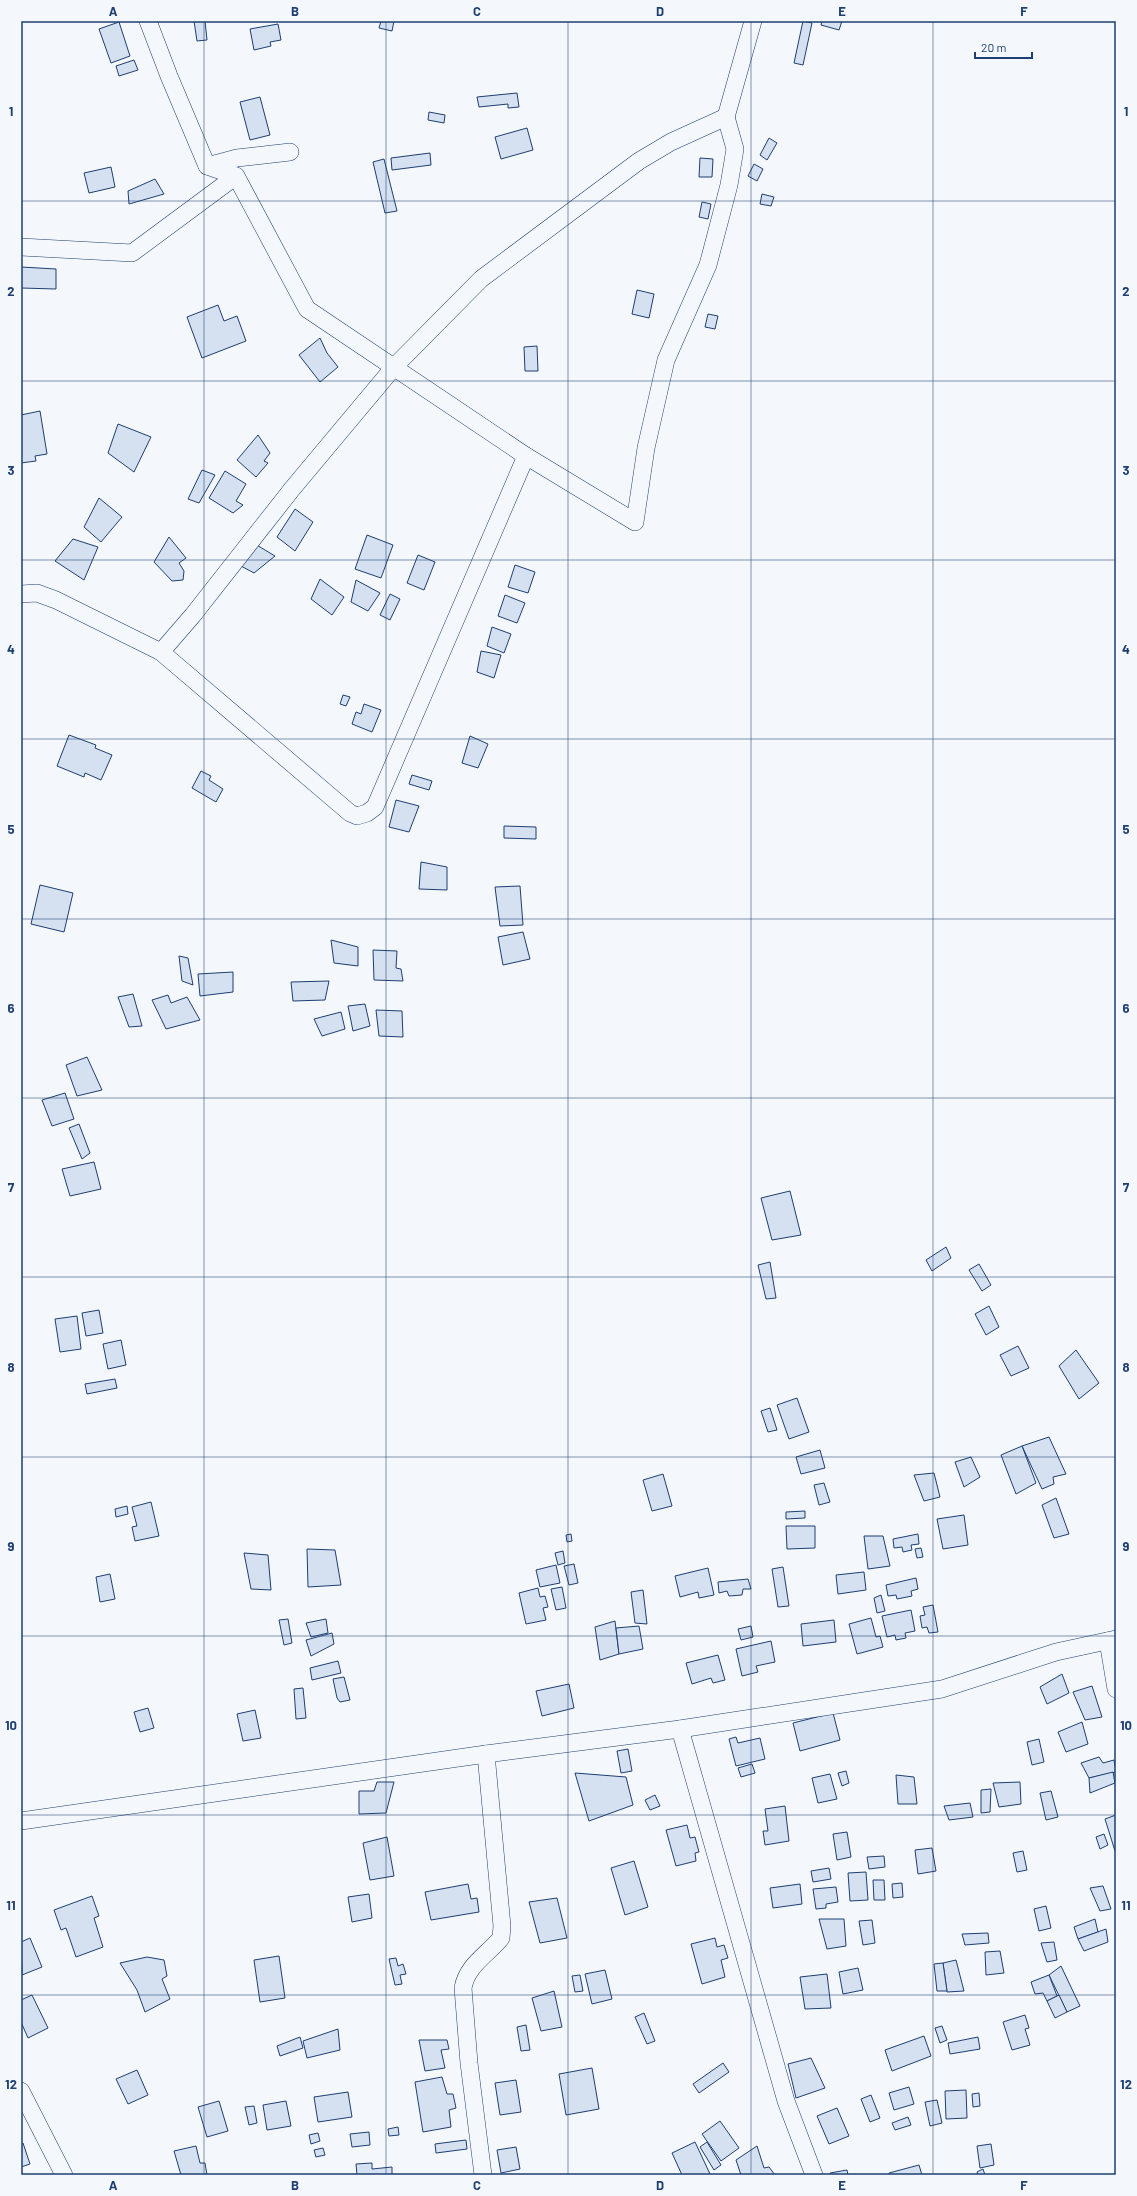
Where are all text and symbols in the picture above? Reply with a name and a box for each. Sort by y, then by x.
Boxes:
text: A [109,3,118,19]
text: B [291,3,299,19]
text: C [473,3,481,19]
text: D [656,3,664,19]
text: E [838,3,846,19]
text: F [1020,3,1028,19]
scale bar [975,34,1032,60]
text: 20 m [981,40,1007,54]
text: 1 [9,103,13,119]
text: 1 [1124,103,1128,119]
text: 2 [7,283,15,299]
text: 2 [1122,283,1130,299]
text: 3 [7,462,15,478]
text: 3 [1122,462,1130,478]
text: 4 [7,641,15,657]
text: 4 [1122,641,1130,657]
text: 5 [7,821,15,837]
text: 5 [1122,821,1130,837]
text: 6 [8,1000,15,1016]
text: 6 [1123,1000,1130,1016]
text: 7 [8,1179,15,1195]
text: 7 [1123,1179,1130,1195]
text: 8 [7,1359,15,1375]
text: 8 [1122,1359,1130,1375]
text: 9 [8,1538,15,1554]
text: 9 [1123,1538,1130,1554]
text: 10 [5,1717,17,1733]
text: 10 [1120,1717,1132,1733]
text: 11 [6,1897,16,1913]
text: 11 [1121,1897,1131,1913]
text: 12 [5,2076,17,2092]
text: 12 [1120,2076,1132,2092]
text: A [109,2177,118,2193]
text: B [291,2177,299,2193]
text: C [473,2177,481,2193]
text: D [656,2177,664,2193]
text: E [838,2177,846,2193]
text: F [1020,2177,1028,2193]

